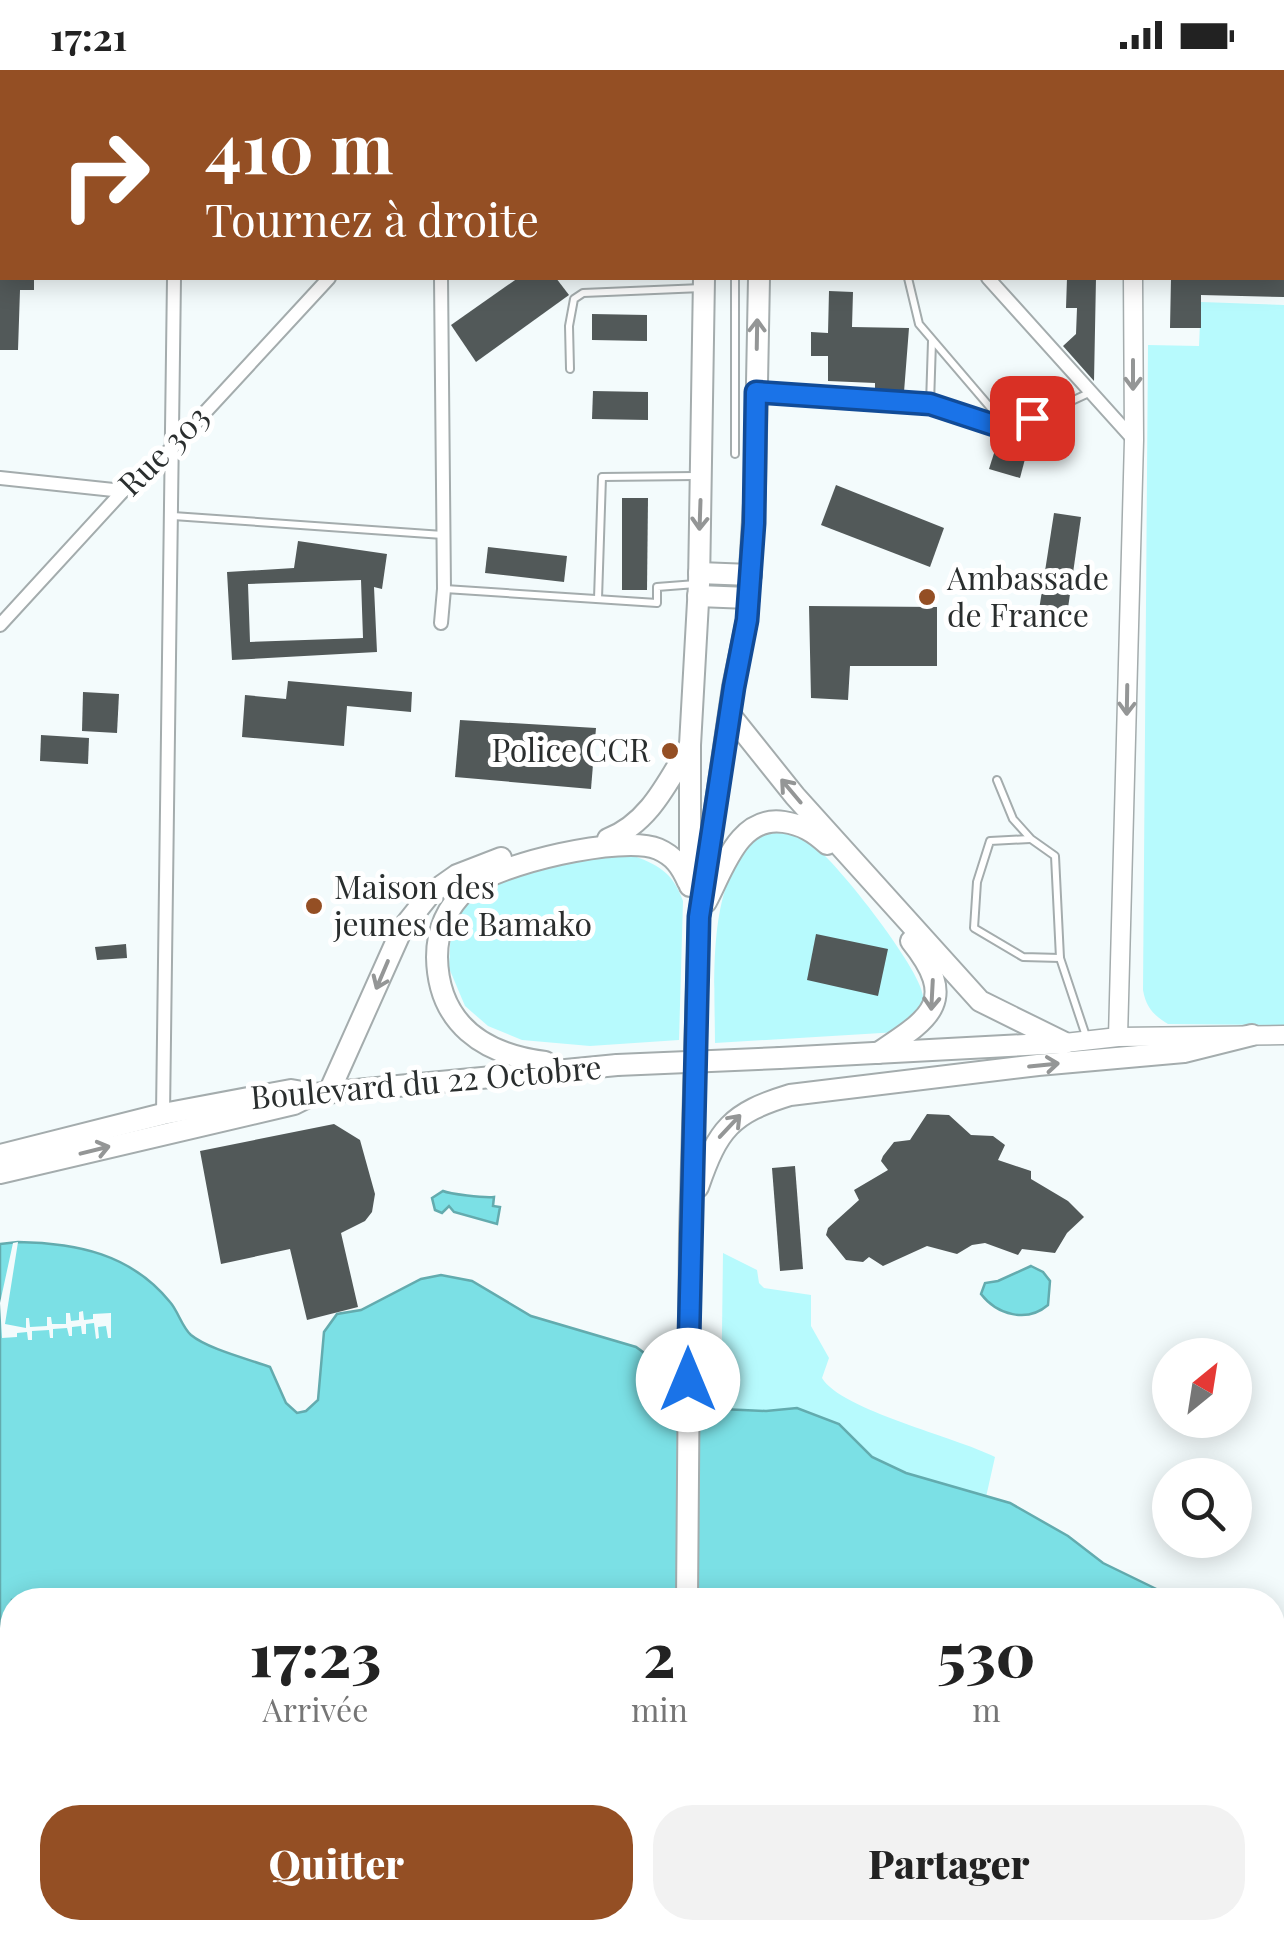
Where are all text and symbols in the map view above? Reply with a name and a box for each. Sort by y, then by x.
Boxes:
text: 17:21 [50,10,127,61]
text: 410 m [205,98,394,192]
icon: right [40,110,170,240]
text: Tournez à droite [205,188,539,248]
one-way arrow [748,318,767,350]
one-way arrow [1124,358,1142,390]
pin [990,376,1075,461]
icon: arrive [1005,391,1060,446]
street label: Rue 303 [108,395,217,504]
one-way arrow [691,498,710,530]
place label: Ambassade de France [946,555,1109,635]
marker: Ambassade de France [916,586,938,608]
one-way arrow [1118,682,1136,715]
place label: Police CCR [491,727,651,770]
marker: Police CCR [659,740,681,762]
one-way arrow [780,778,802,804]
place label: Maison des jeunes de Bamako [333,864,592,944]
marker: Maison des jeunes de Bamako [303,895,325,917]
one-way arrow [372,959,390,990]
one-way arrow [922,978,941,1011]
street label: Boulevard du 22 Octobre [248,1044,603,1117]
one-way arrow [1028,1055,1060,1074]
one-way arrow [718,1114,742,1140]
one-way arrow [78,1140,110,1158]
position arrow [636,1328,740,1432]
north arrow [1152,1338,1252,1438]
map controls [1152,1338,1252,1558]
button: search [1152,1458,1252,1558]
text: 17:23 [250,1612,381,1692]
text: 2 [643,1612,675,1692]
text: 530 [937,1612,1035,1692]
text: Arrivée [263,1687,368,1730]
text: min [631,1687,688,1730]
text: m [972,1687,1001,1730]
button: Quitter [40,1805,633,1920]
button: Partager [653,1805,1245,1920]

